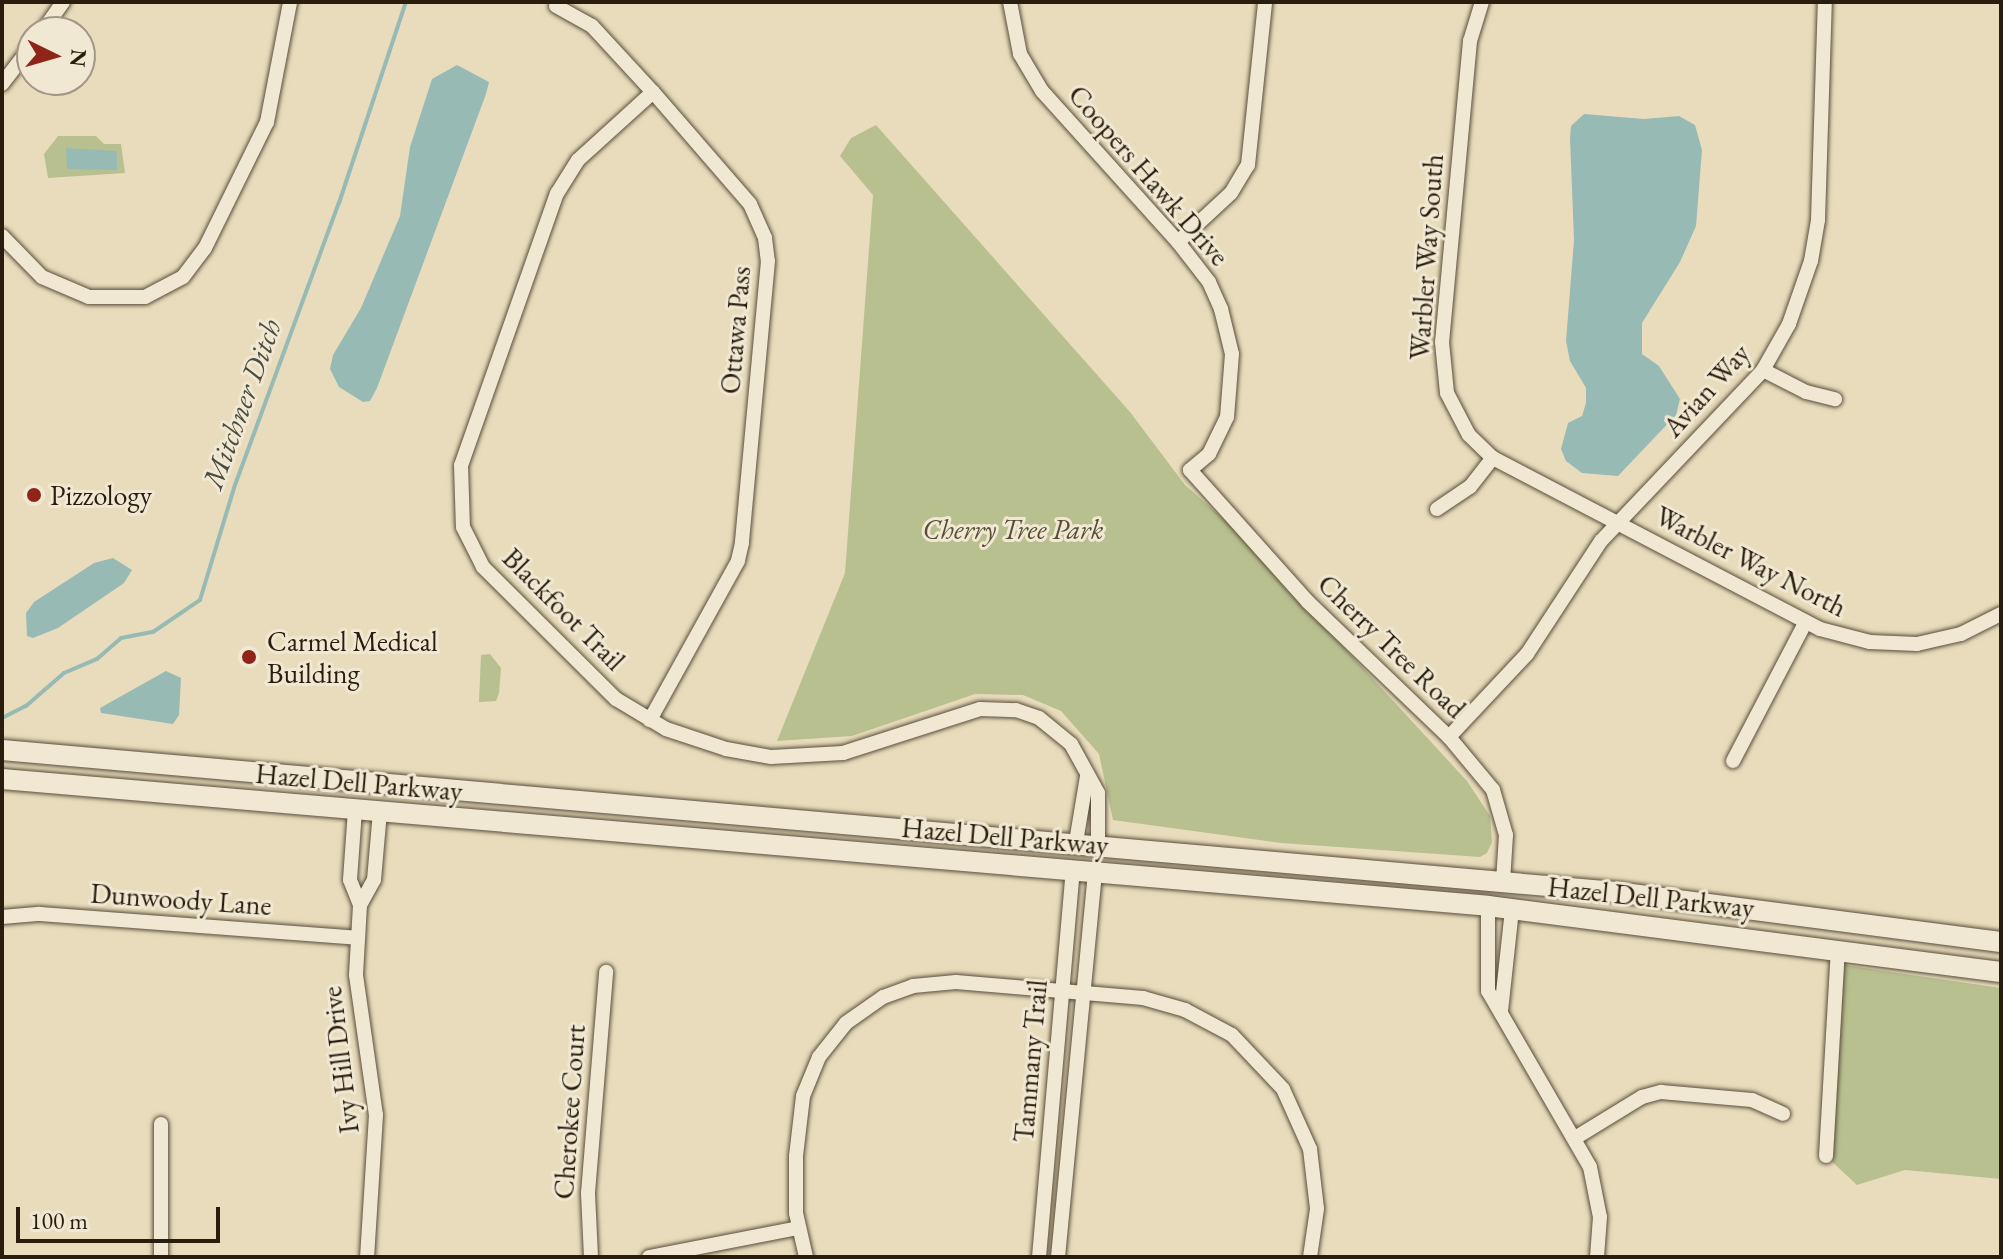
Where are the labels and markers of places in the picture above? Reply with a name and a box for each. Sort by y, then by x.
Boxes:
place label: Pizzology [50,478,152,512]
marker: Pizzology [25,486,43,504]
place label: Carmel Medical Building [267,624,438,690]
marker: Carmel Medical Building [238,646,260,668]

